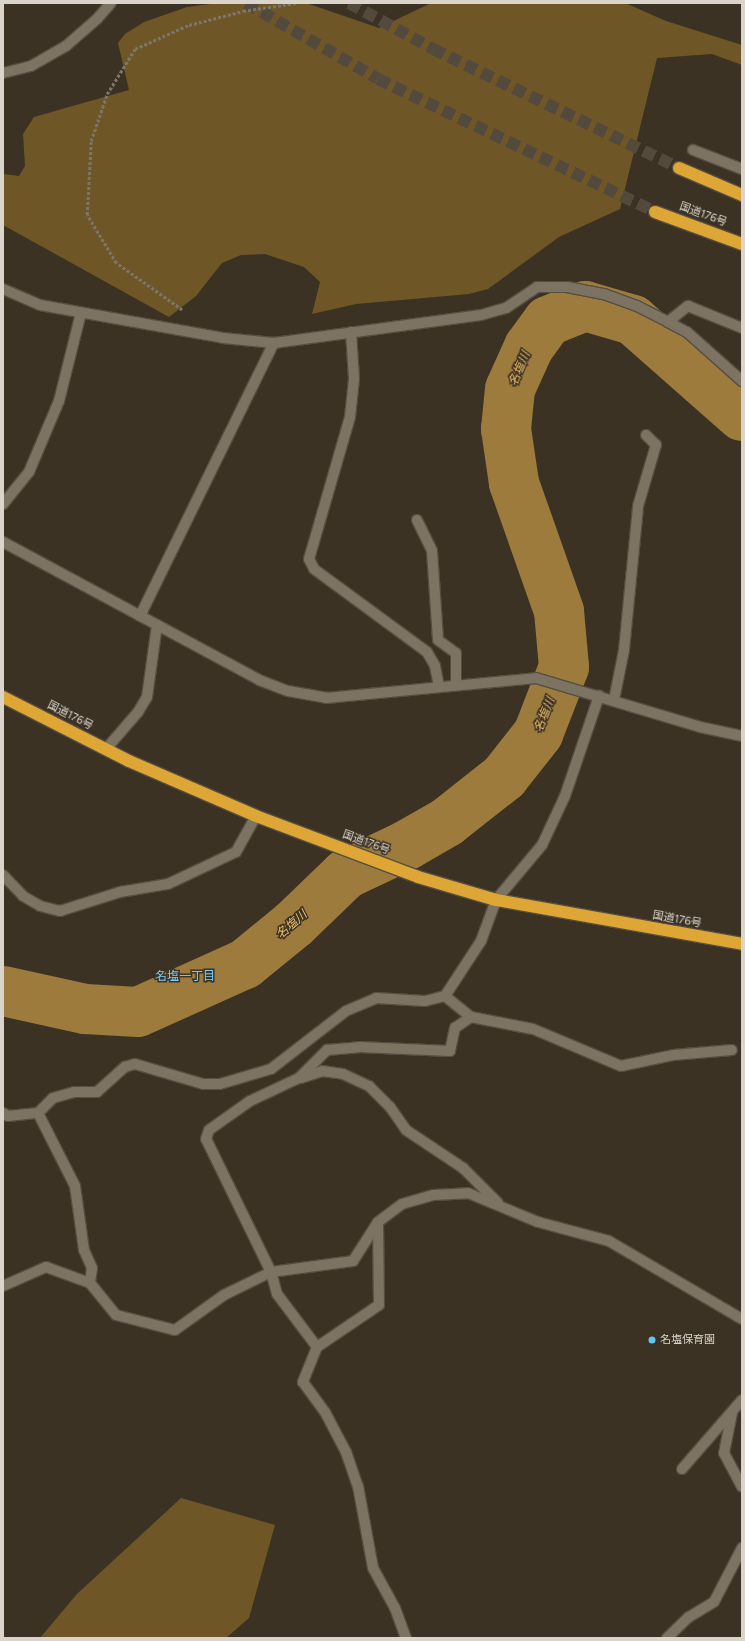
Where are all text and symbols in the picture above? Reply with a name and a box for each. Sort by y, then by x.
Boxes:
street label: 国道176号 [677,200,729,230]
water label: 名塩川 [506,350,534,388]
water label: 名塩川 [532,696,558,734]
street label: 国道176号 [45,699,95,733]
street label: 国道176号 [340,828,392,858]
water label: 名塩川 [274,908,310,942]
street label: 国道176号 [651,909,703,931]
district label: 名塩一丁目 [155,970,215,984]
place label: 名塩保育園 [660,1333,715,1347]
marker: 名塩保育園 [647,1335,657,1345]

